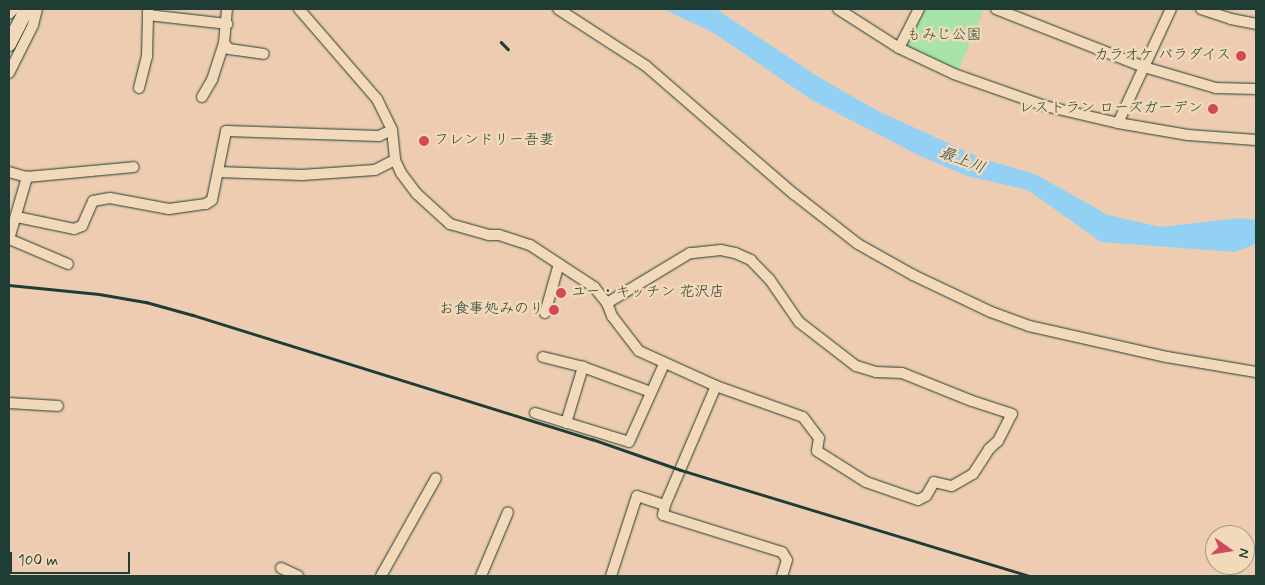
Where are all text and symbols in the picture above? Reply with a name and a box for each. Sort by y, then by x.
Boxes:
park label: もみじ公園 [907,27,981,45]
place label: カラオケ パラダイス [1092,47,1231,65]
marker: カラオケ パラダイス [1235,50,1247,62]
place label: レストラン ローズガーデン [1019,100,1203,118]
marker: レストラン ローズガーデン [1207,103,1219,115]
place label: フレンドリー吾妻 [434,132,554,150]
marker: フレンドリー吾妻 [418,135,430,147]
water label: 最上川 [936,143,988,179]
place label: ユー・キッチン 花沢店 [571,284,724,302]
marker: ユー・キッチン 花沢店 [555,287,567,299]
place label: お食事処みのり [439,301,544,319]
marker: お食事処みのり [548,304,560,316]
north arrow [1205,525,1255,575]
scale bar [12,542,132,574]
text: N [1234,547,1253,560]
text: 100 m [18,551,58,571]

